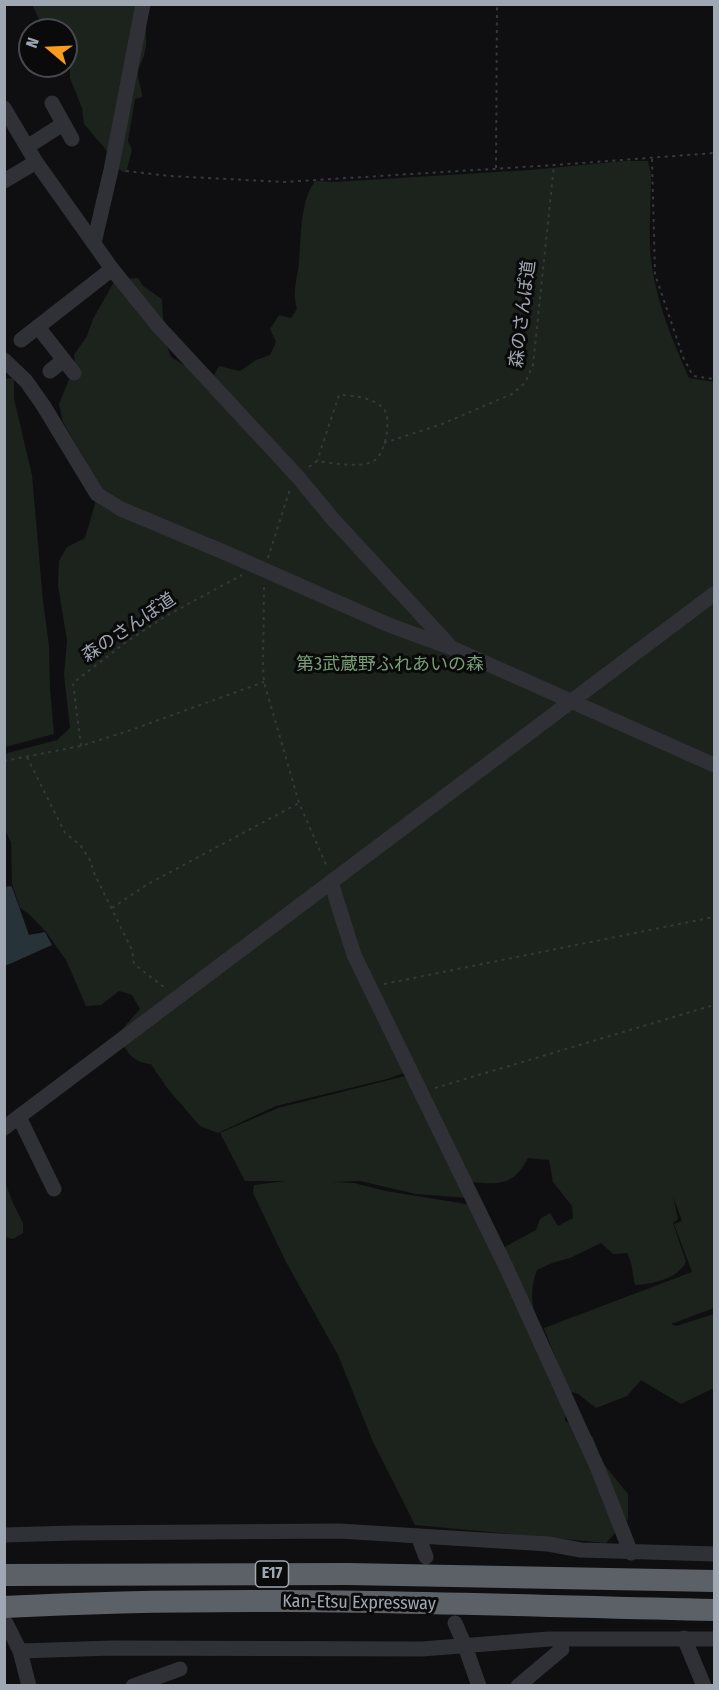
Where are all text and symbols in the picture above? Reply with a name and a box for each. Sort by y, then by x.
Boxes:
north arrow [18,18,78,78]
text: N [22,35,43,50]
street label: 森のさんぽ道 [506,259,540,369]
street label: 森のさんぽ道 [78,589,180,667]
park label: 第3武蔵野ふれあいの森 [296,654,484,676]
road number: E17 [256,1561,288,1587]
street label: Kan-Etsu Expressway [282,1591,436,1615]

